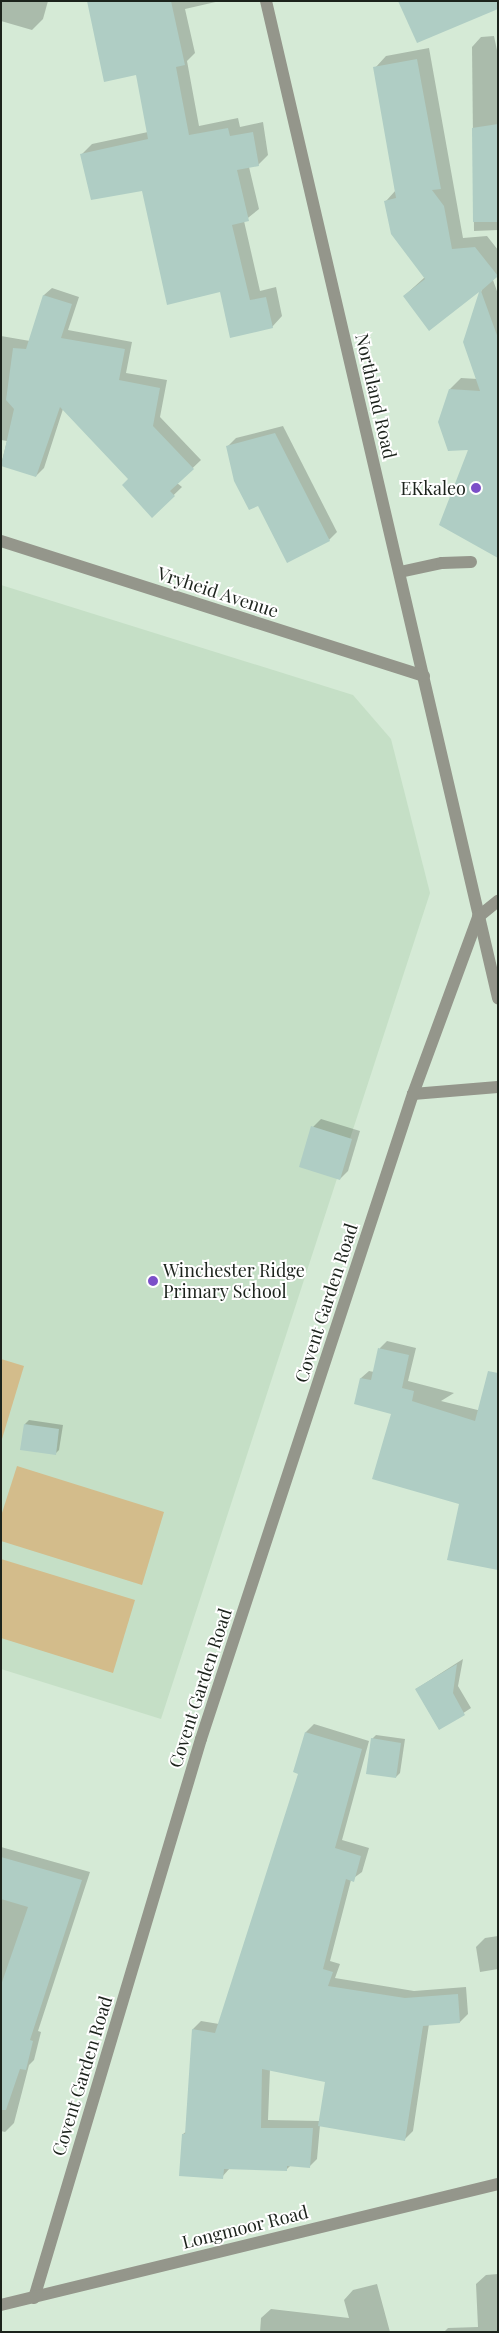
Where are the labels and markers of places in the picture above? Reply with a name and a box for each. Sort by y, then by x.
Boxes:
place label: EKkaleo [401,477,466,499]
marker: EKkaleo [470,482,482,494]
place label: Winchester Ridge Primary School [163,1260,305,1302]
marker: Winchester Ridge Primary School [147,1275,159,1287]

